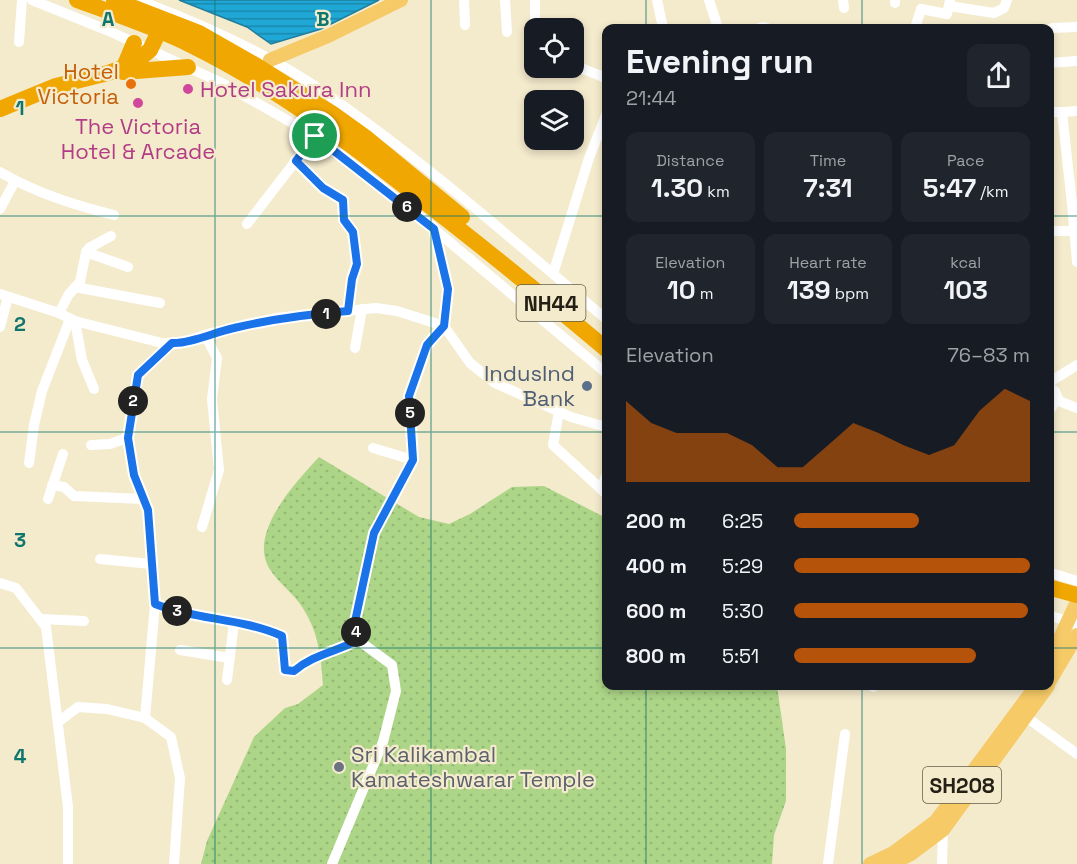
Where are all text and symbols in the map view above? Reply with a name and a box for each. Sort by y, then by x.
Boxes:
text: A [102,6,115,32]
text: B [316,6,330,32]
map controls [524,18,584,150]
button: locate [524,18,584,78]
text: Evening run [626,41,814,83]
button: share [967,44,1030,107]
place label: Hotel Victoria [38,57,119,110]
place label: Hotel Sakura Inn [200,75,371,103]
marker: Hotel Victoria [124,77,138,91]
marker: Hotel Sakura Inn [181,82,195,96]
text: 21:44 [626,85,676,111]
button: layers [524,90,584,150]
text: 1 [15,95,25,121]
marker: The Victoria Hotel & Arcade [131,96,145,110]
pin [289,110,340,161]
place label: The Victoria Hotel & Arcade [61,112,215,165]
icon: arrive [298,119,331,152]
text: Distance [656,150,724,171]
text: Time [810,150,846,171]
text: Pace [947,150,984,171]
text: 1.30 [651,171,703,205]
text: 7:31 [803,171,853,205]
text: 5:47 [923,171,976,205]
text: km [703,181,730,202]
text: /km [976,181,1008,202]
pin: 6 [392,192,422,222]
text: 6 [402,196,412,217]
text: Elevation [655,252,725,273]
text: Heart rate [789,252,867,273]
text: kcal [950,252,981,273]
text: 10 [667,273,696,307]
text: 139 [787,273,831,307]
text: 103 [943,273,988,307]
text: m [696,283,714,304]
text: bpm [831,283,869,304]
road number: NH44 [516,285,586,321]
pin: 1 [311,299,341,329]
text: 1 [322,303,330,324]
text: 2 [14,311,26,337]
text: Elevation [626,342,714,368]
text: 76–83 m [948,342,1030,368]
place label: IndusInd Bank [484,359,575,412]
marker: IndusInd Bank [580,379,594,393]
pin: 2 [118,386,148,416]
text: 2 [128,390,138,411]
pin: 5 [395,398,425,428]
text: 5 [405,402,415,423]
text: 200 m [626,508,686,534]
text: 6:25 [722,508,763,534]
text: 3 [14,527,26,553]
text: 400 m [626,553,687,579]
text: 5:29 [722,553,763,579]
pin: 3 [162,596,192,626]
text: 600 m [626,598,686,624]
text: 5:30 [722,598,764,624]
text: 3 [172,600,182,621]
pin: 4 [341,617,371,647]
text: 4 [351,621,361,642]
text: 800 m [626,643,686,669]
text: 5:51 [722,643,759,669]
place label: Sri Kalikambal Kamateshwarar Temple [351,740,595,793]
text: 4 [14,743,27,769]
marker: Sri Kalikambal Kamateshwarar Temple [332,760,346,774]
road number: SH208 [923,767,1001,803]

